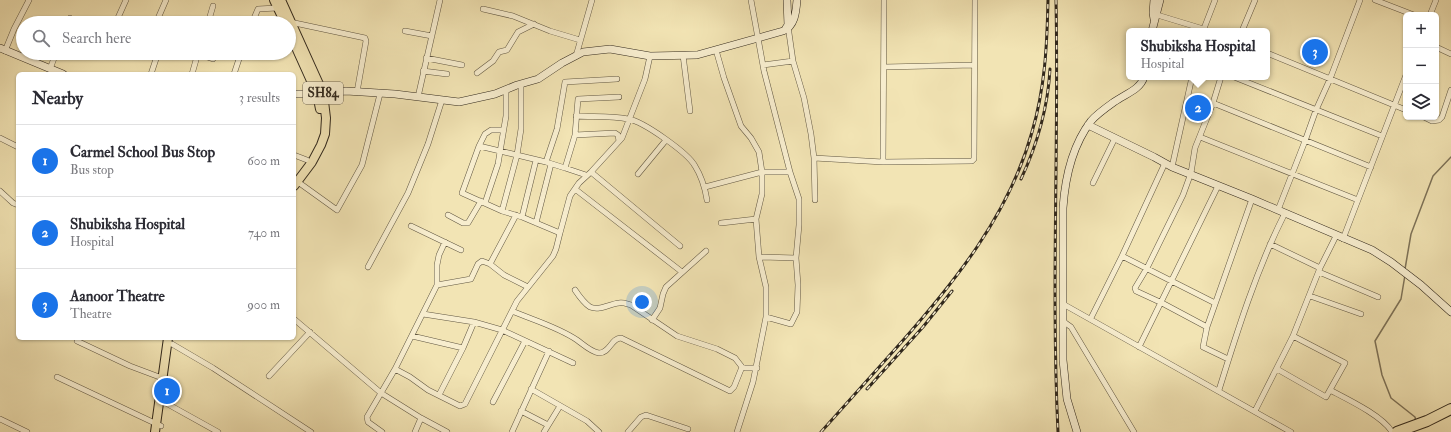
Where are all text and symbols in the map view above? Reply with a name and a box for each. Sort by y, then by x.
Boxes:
map controls [1403,12,1439,120]
button: + [1403,12,1439,48]
search box [16,16,296,60]
icon: search [30,27,52,49]
popup [1126,28,1270,80]
text: Search here [62,29,131,48]
text: Shubiksha Hospital [1140,37,1256,56]
pin: 3 [1302,37,1328,67]
button: − [1403,48,1439,84]
text: Hospital [1140,56,1184,72]
road number: SH84 [303,82,343,104]
button: layers [1403,84,1439,120]
text: Nearby [32,88,83,109]
text: 3 results [239,90,280,106]
pin: 2 [1185,93,1211,123]
text: Carmel School Bus Stop [70,143,215,162]
text: 1 [43,153,47,169]
text: 600 m [247,153,280,169]
text: Bus stop [70,162,114,178]
text: Shubiksha Hospital [70,215,185,234]
text: 2 [42,225,48,241]
text: 740 m [248,225,280,241]
text: Hospital [70,234,114,250]
text: Aanoor Theatre [70,287,165,306]
your location [632,292,652,312]
text: 3 [43,297,48,313]
text: 900 m [247,297,280,313]
text: Theatre [70,306,112,322]
pin: 1 [154,376,180,406]

